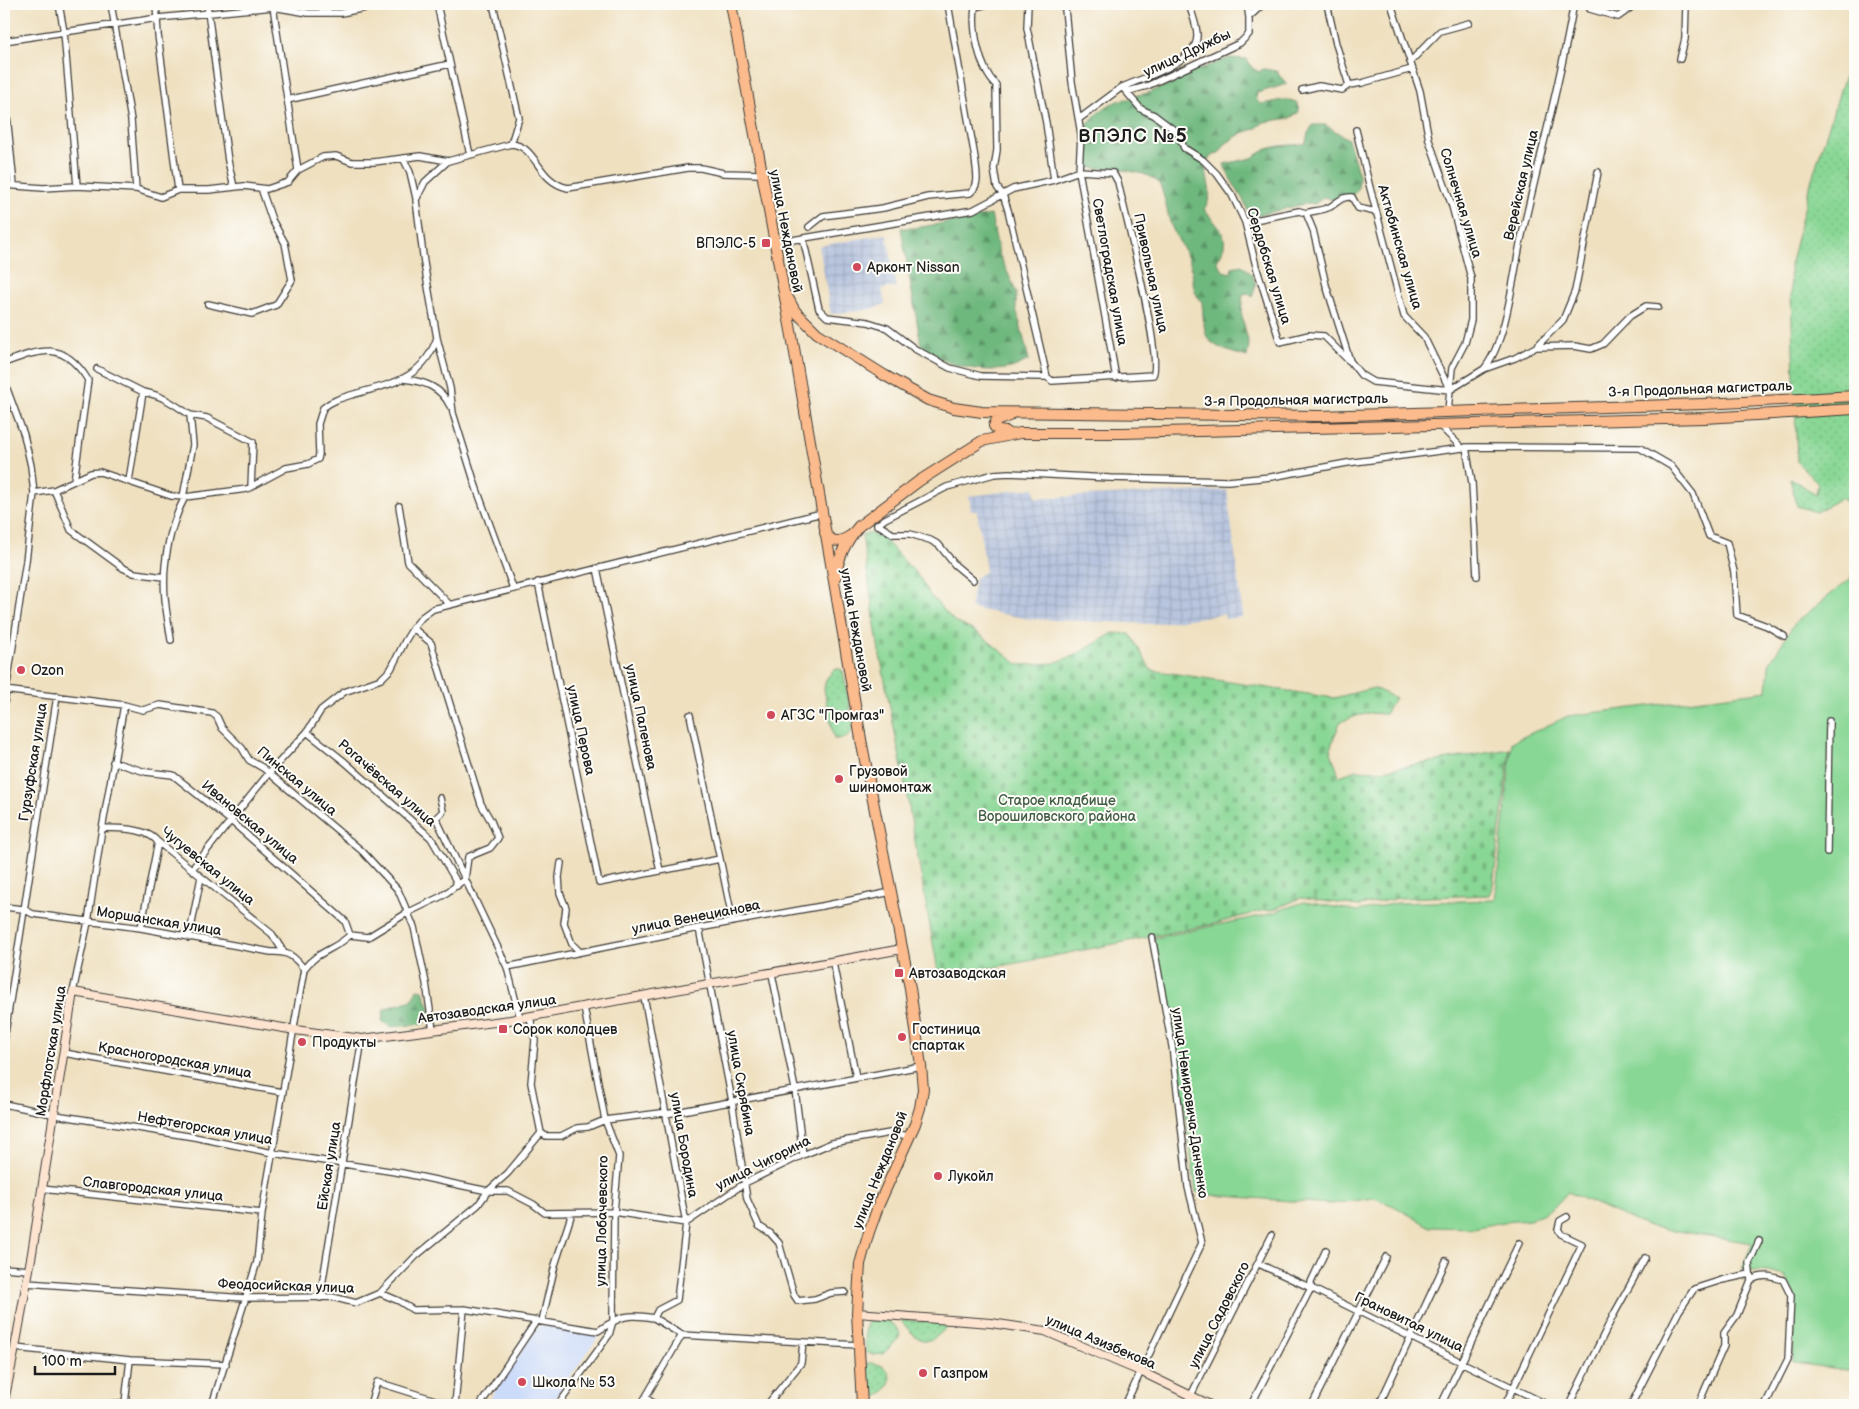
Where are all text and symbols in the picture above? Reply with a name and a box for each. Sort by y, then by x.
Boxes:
street label: улица Дружбы [1141,25,1233,81]
district label: ВПЭЛС №5 [1078,125,1188,148]
street label: Верейская улица [1500,127,1542,242]
street label: Солнечная улица [1436,146,1486,261]
street label: улица Неждановой [766,168,806,294]
street label: Актюбинская улица [1374,182,1426,312]
street label: Светлоградская улица [1089,197,1131,348]
street label: Сердобская улица [1243,206,1295,327]
street label: Привольная улица [1130,212,1172,335]
place label: ВПЭЛС-5 [696,235,756,252]
marker: ВПЭЛС-5 [760,237,772,249]
place label: Арконт Nissan [866,259,960,276]
marker: Арконт Nissan [851,261,863,273]
street label: 3-я Продольная магистраль [1608,377,1792,401]
street label: 3-я Продольная магистраль [1204,390,1388,410]
street label: улица Неждановой [837,567,875,693]
place label: Ozon [31,662,64,679]
street label: улица Паленова [621,662,661,772]
marker: Ozon [15,664,27,676]
street label: улица Перова [563,683,599,777]
street label: Гурзуфская улица [15,701,51,822]
place label: АГЗС "Промгаз" [780,707,884,724]
marker: АГЗС "Промгаз" [765,709,777,721]
street label: Рогачёвская улица [334,736,440,831]
street label: Пинская улица [254,743,341,820]
place label: Грузовой шиномонтаж [849,763,932,796]
marker: Грузовой шиномонтаж [833,773,845,785]
street label: Ивановская улица [198,777,302,868]
park label: Старое кладбище Ворошиловского района [978,792,1137,825]
street label: Чугуевская улица [158,823,259,909]
street label: улица Венецианова [631,896,762,938]
street label: Моршанская улица [95,903,224,939]
place label: Автозаводская [908,965,1006,982]
marker: Автозаводская [893,967,905,979]
street label: Морфлотская улица [32,984,70,1118]
street label: Автозаводская улица [416,991,558,1027]
street label: улица Немировича-Данченко [1168,1007,1212,1199]
place label: Сорок колодцев [513,1021,618,1038]
place label: Гостиница спартак [912,1021,981,1054]
marker: Сорок колодцев [497,1023,509,1035]
street label: улица Скрябина [723,1029,759,1138]
marker: Гостиница спартак [896,1031,908,1043]
place label: Продукты [312,1034,376,1051]
marker: Продукты [296,1036,308,1048]
street label: Красногородская улица [97,1038,254,1082]
street label: улица Бородина [666,1091,702,1200]
street label: Нефтегорская улица [136,1108,275,1148]
street label: улица Неждановой [849,1109,911,1231]
street label: Ейская улица [314,1120,345,1212]
street label: улица Чигорина [713,1131,814,1194]
street label: улица Лобачевского [592,1155,612,1287]
place label: Лукойл [947,1168,994,1185]
marker: Лукойл [932,1170,944,1182]
street label: Славгородская улица [82,1173,225,1205]
street label: улица Садовского [1185,1259,1253,1371]
street label: Феодосийская улица [217,1275,355,1297]
street label: Грановитая улица [1352,1288,1467,1356]
street label: улица Азизбекова [1043,1311,1159,1373]
scale bar [35,1344,115,1376]
text: 100 m [42,1352,82,1371]
place label: Газпром [933,1365,988,1382]
marker: Газпром [917,1367,929,1379]
place label: Школа № 53 [532,1374,615,1391]
marker: Школа № 53 [516,1376,528,1388]

